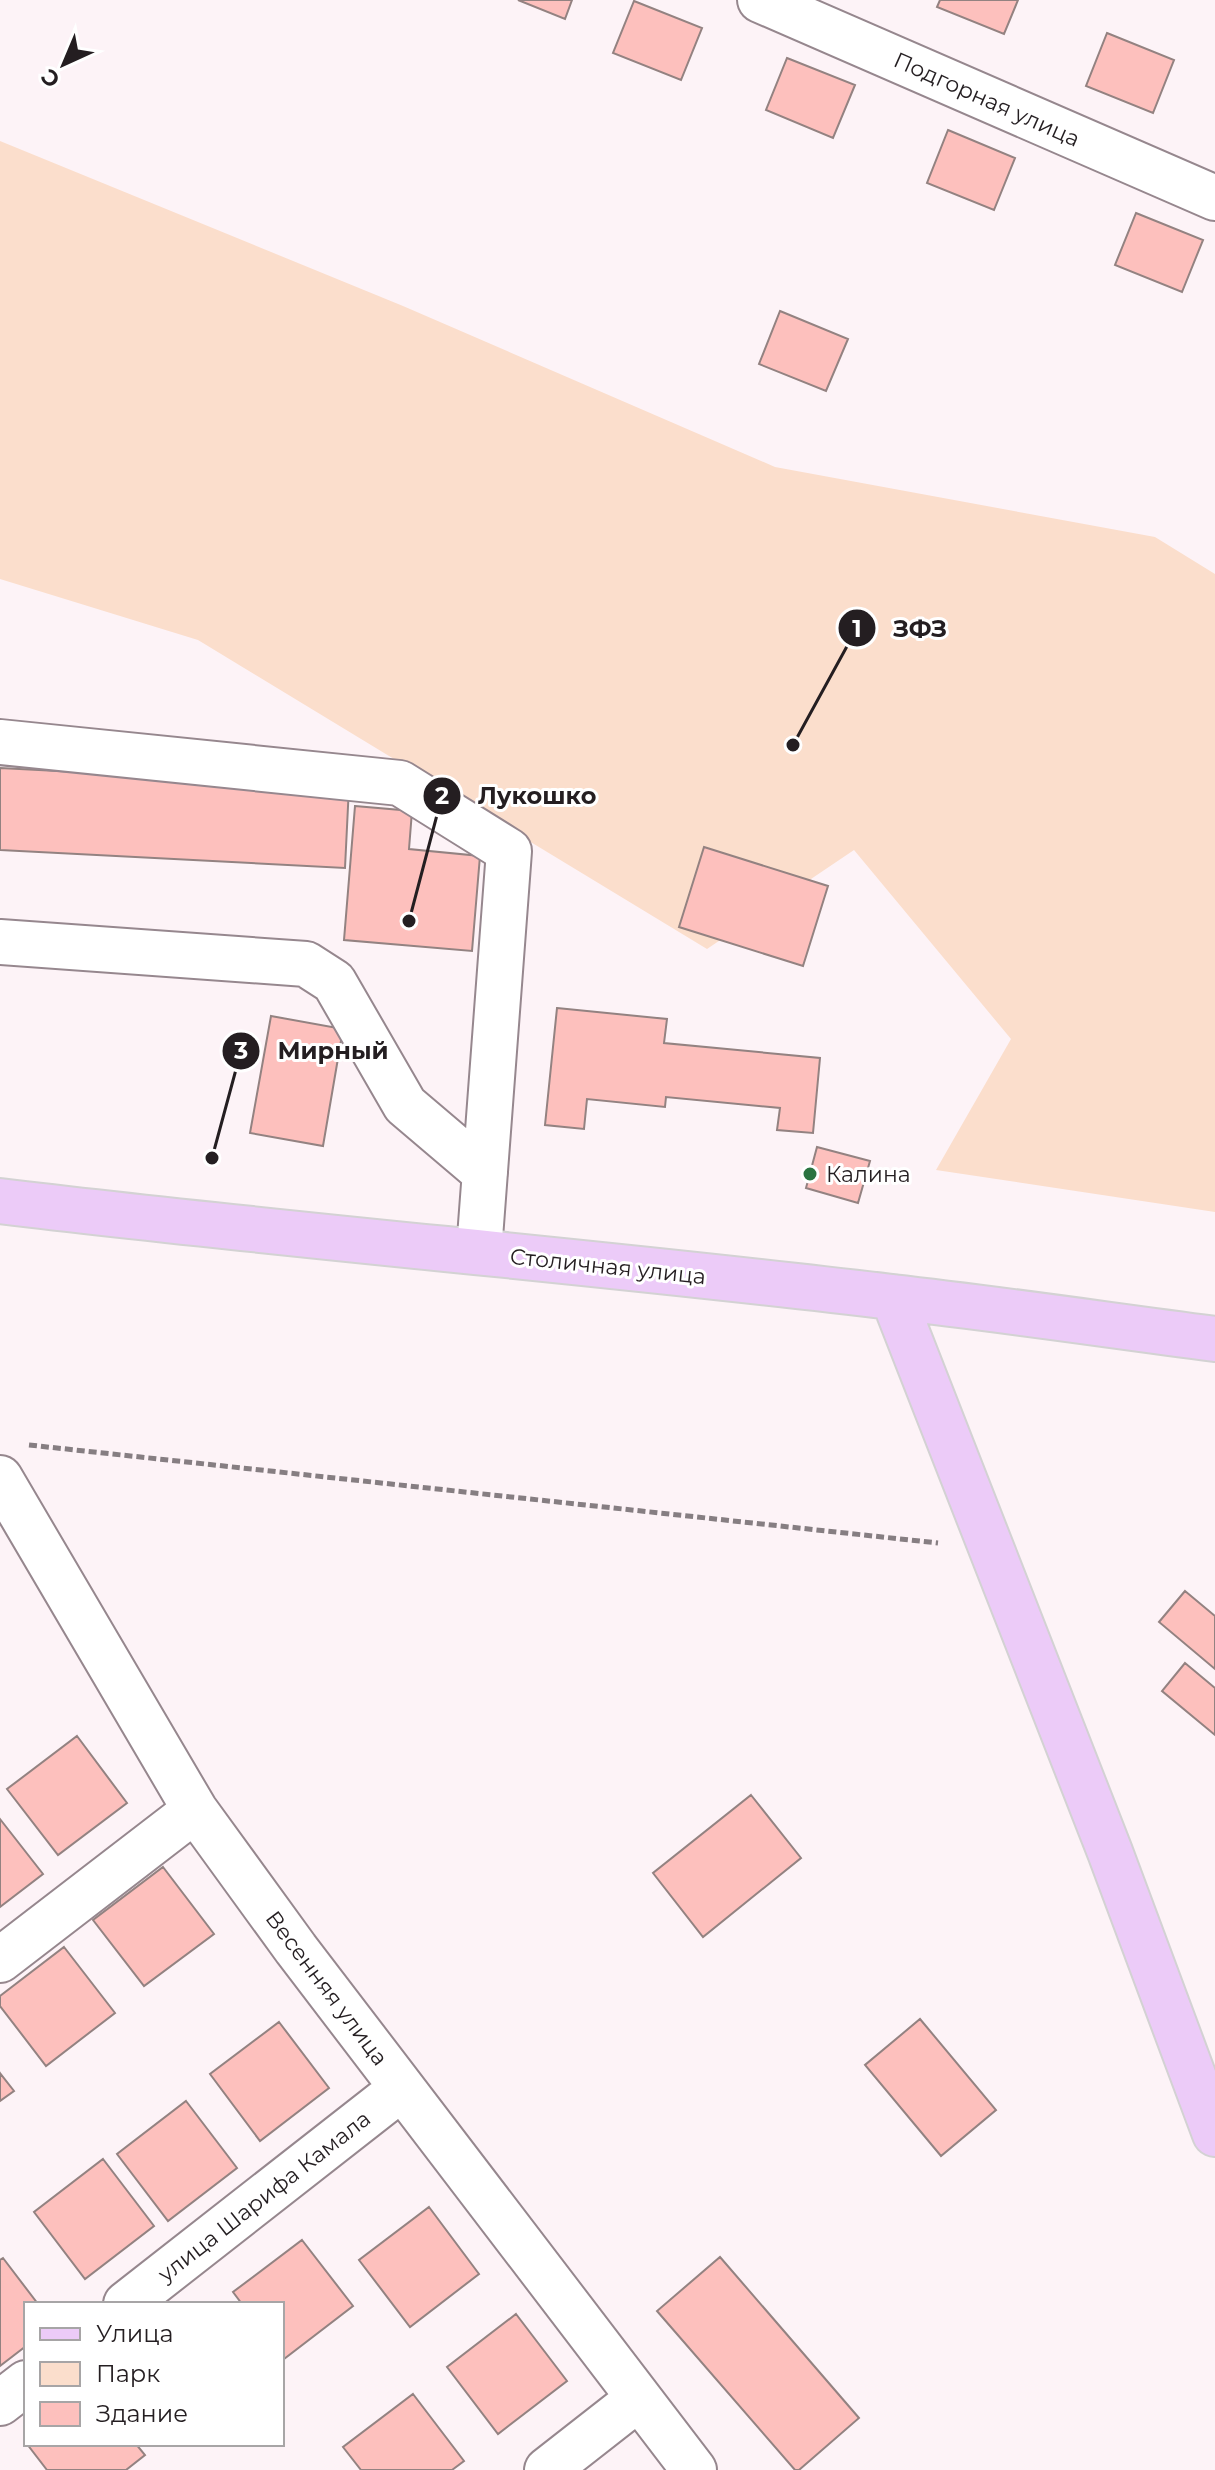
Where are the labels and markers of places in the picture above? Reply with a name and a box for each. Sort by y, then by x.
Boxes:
callout: ЗФЗ [837,604,963,652]
callout: Лукошко [422,772,613,820]
callout: Мирный [221,1027,404,1075]
place label: Калина [826,1161,911,1188]
marker: Калина [801,1165,819,1183]

